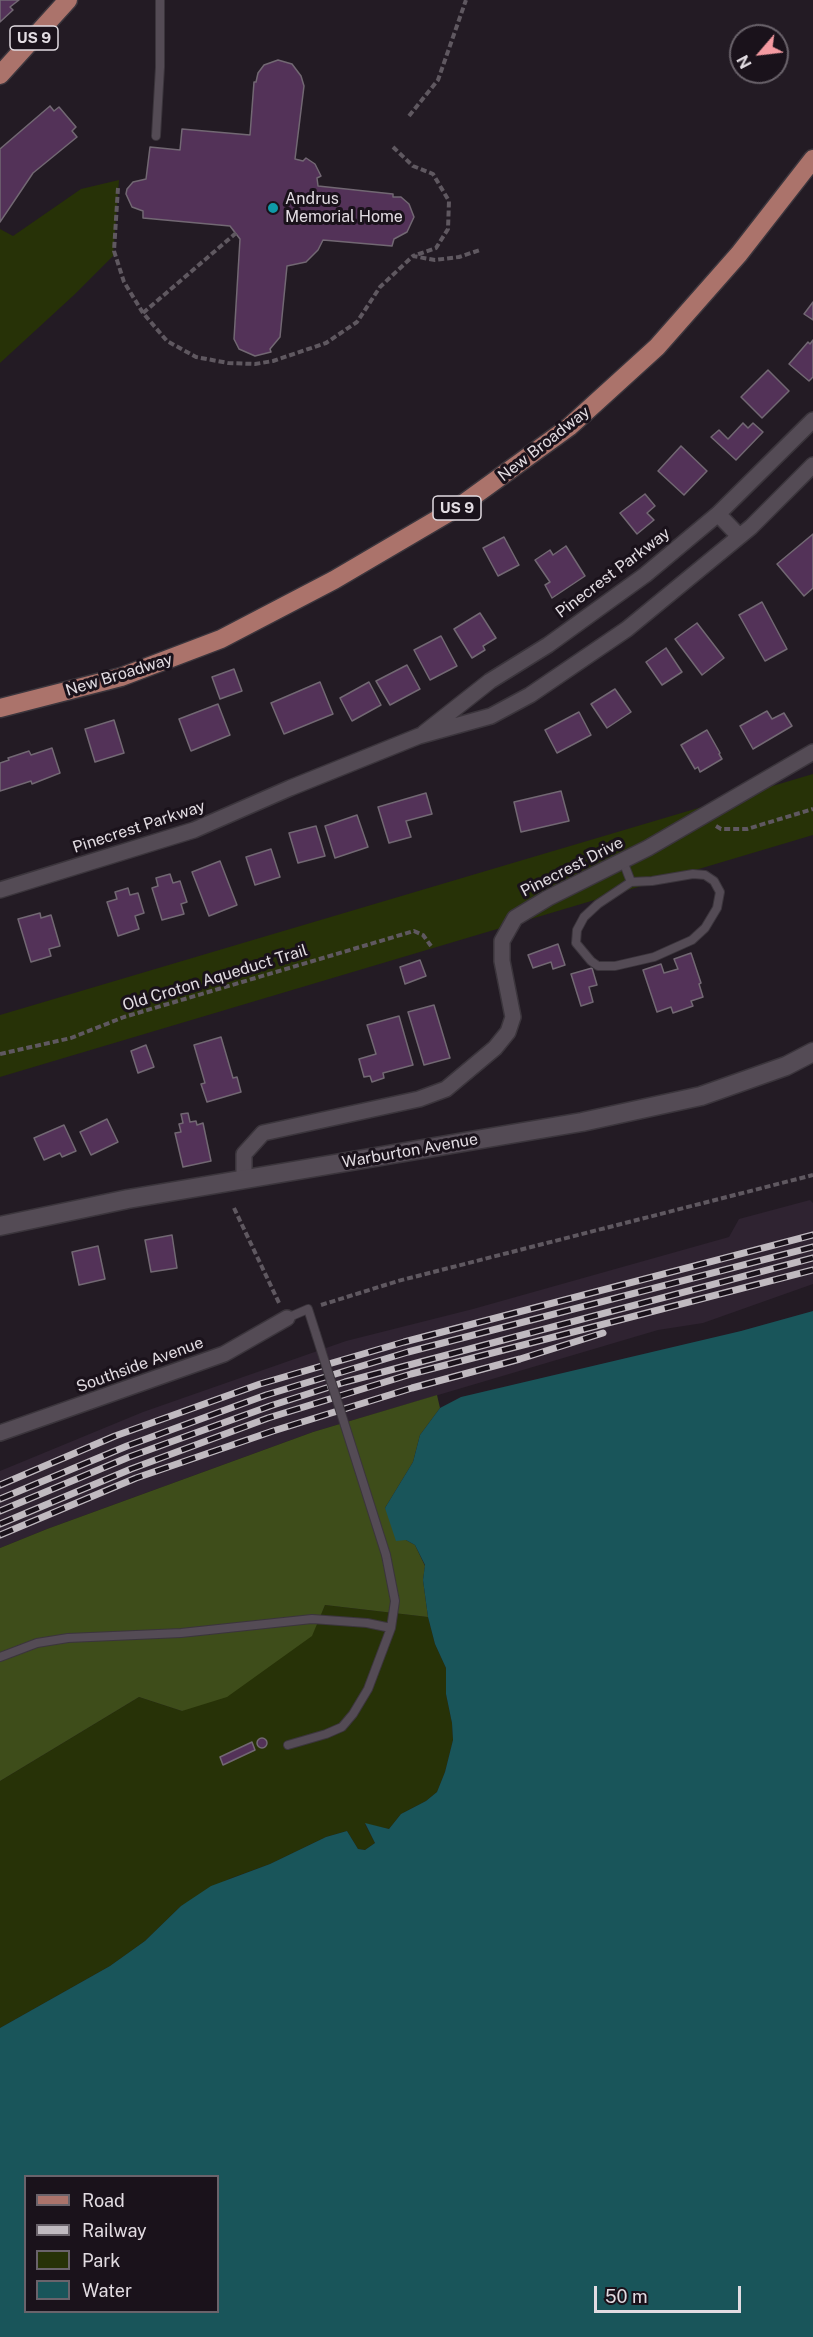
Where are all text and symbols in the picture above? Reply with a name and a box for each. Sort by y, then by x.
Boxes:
north arrow [729,24,789,84]
road number: US 9 [10,26,58,50]
text: N [733,52,756,72]
place label: Andrus Memorial Home [285,189,403,227]
marker: Andrus Memorial Home [266,201,280,215]
street label: New Broadway [494,402,594,486]
road number: US 9 [433,496,481,520]
street label: Pinecrest Parkway [552,524,674,622]
street label: New Broadway [63,650,175,700]
street label: Pinecrest Parkway [70,797,208,857]
street label: Pinecrest Drive [517,833,627,901]
street label: Old Croton Aqueduct Trail [120,941,310,1015]
street label: Warburton Avenue [341,1130,479,1172]
street label: Southside Avenue [74,1333,206,1397]
legend [24,2175,219,2313]
text: Road [82,2190,125,2211]
text: Railway [82,2220,147,2241]
text: Park [82,2250,120,2271]
scale bar [597,2274,744,2312]
text: Water [82,2280,132,2301]
text: 50 m [605,2286,648,2307]

